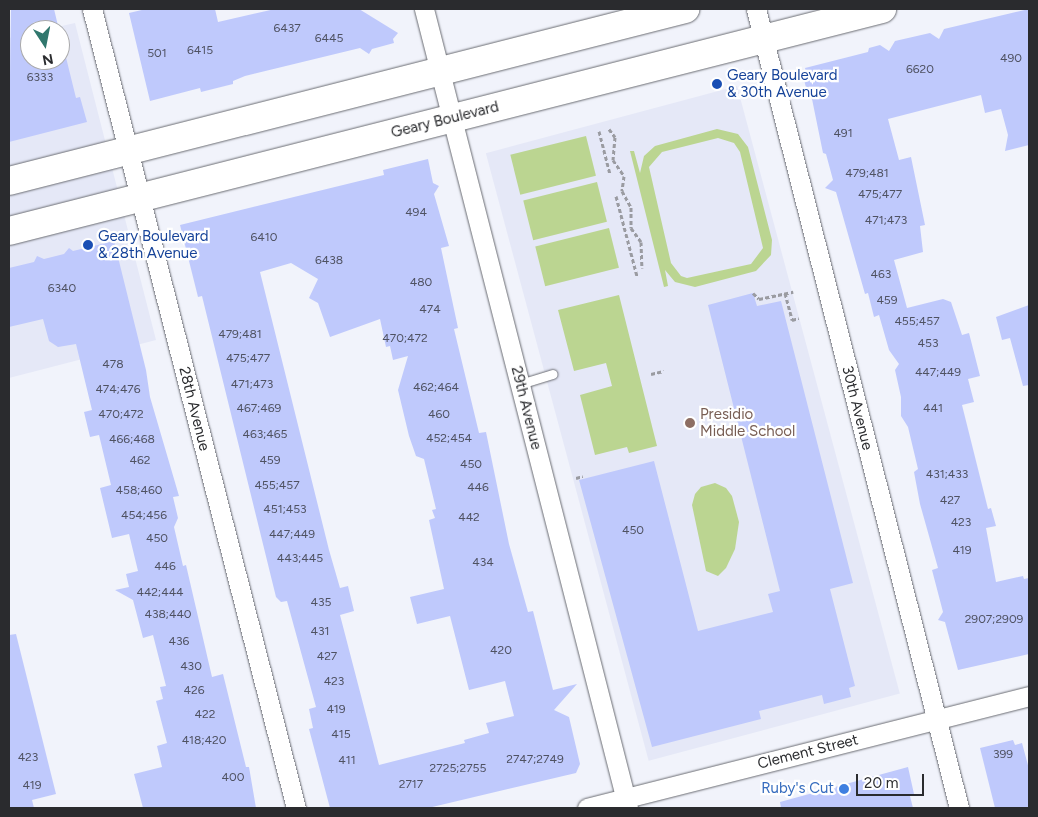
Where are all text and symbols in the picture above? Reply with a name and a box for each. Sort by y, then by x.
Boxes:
north arrow [20,20,70,70]
house number: 6437 [273,22,301,36]
house number: 6445 [315,32,343,46]
house number: 6415 [187,44,213,58]
house number: 501 [147,47,167,61]
text: N [41,50,55,69]
house number: 490 [1000,52,1022,66]
house number: 6620 [906,63,934,77]
place label: Geary Boulevard & 30th Avenue [727,66,838,101]
house number: 6333 [27,71,53,85]
marker: Geary Boulevard & 30th Avenue [711,78,723,90]
street label: Geary Boulevard [389,98,501,142]
house number: 491 [833,127,853,141]
house number: 479;481 [845,167,889,181]
house number: 475;477 [858,188,902,202]
house number: 494 [405,206,427,220]
house number: 471;473 [865,214,907,228]
place label: Geary Boulevard & 28th Avenue [98,227,209,262]
house number: 6410 [251,231,277,245]
marker: Geary Boulevard & 28th Avenue [82,239,94,251]
house number: 6438 [315,254,343,268]
house number: 463 [871,268,891,282]
house number: 480 [410,276,432,290]
house number: 6340 [48,282,76,296]
house number: 459 [876,294,898,308]
house number: 474 [419,303,441,317]
house number: 455;457 [894,315,940,329]
house number: 479;481 [218,328,262,342]
house number: 470;472 [382,332,428,346]
house number: 453 [918,337,938,351]
house number: 475;477 [226,352,270,366]
house number: 478 [102,358,124,372]
street label: 29th Avenue [507,364,545,452]
street label: 30th Avenue [838,364,876,452]
street label: 28th Avenue [175,365,213,453]
house number: 447;449 [915,366,961,380]
house number: 471;473 [231,378,273,392]
house number: 462;464 [413,381,459,395]
house number: 474;476 [95,383,141,397]
house number: 467;469 [237,402,281,416]
house number: 441 [923,402,943,416]
place label: Presidio Middle School [700,405,795,440]
house number: 470;472 [98,408,144,422]
house number: 460 [428,408,450,422]
marker: Presidio Middle School [684,417,696,429]
house number: 463;465 [242,428,288,442]
house number: 452;454 [426,432,472,446]
house number: 466;468 [109,433,155,447]
house number: 462 [130,454,150,468]
house number: 459 [259,454,281,468]
house number: 450 [460,458,482,472]
house number: 431;433 [926,468,968,482]
house number: 455;457 [254,479,300,493]
house number: 446 [467,481,489,495]
house number: 458;460 [116,484,162,498]
house number: 427 [940,494,960,508]
house number: 451;453 [263,503,307,517]
house number: 454;456 [121,509,167,523]
house number: 442 [458,511,480,525]
house number: 423 [951,516,971,530]
house number: 450 [622,524,644,538]
house number: 447;449 [269,528,315,542]
house number: 450 [146,532,168,546]
house number: 419 [952,544,972,558]
house number: 443;445 [277,552,323,566]
house number: 434 [472,556,494,570]
house number: 446 [154,560,176,574]
house number: 442;444 [136,586,184,600]
house number: 435 [311,596,331,610]
house number: 438;440 [144,608,192,622]
house number: 2907;2909 [965,613,1023,627]
house number: 431 [311,625,329,639]
house number: 436 [169,635,189,649]
house number: 420 [490,644,512,658]
house number: 427 [317,650,337,664]
house number: 430 [180,660,202,674]
house number: 423 [324,675,344,689]
house number: 426 [184,684,204,698]
house number: 419 [326,703,346,717]
house number: 422 [195,708,215,722]
house number: 415 [331,728,351,742]
street label: Clement Street [756,731,860,773]
house number: 418;420 [182,734,226,748]
house number: 399 [993,748,1013,762]
house number: 423 [18,751,38,765]
house number: 2747;2749 [506,753,564,767]
house number: 411 [338,754,356,768]
house number: 2725;2755 [430,762,486,776]
scale bar [858,764,926,796]
house number: 400 [222,771,244,785]
text: 20 m [864,774,898,792]
house number: 2717 [399,778,423,792]
house number: 419 [22,779,42,793]
place label: Ruby's Cut [761,780,834,798]
marker: Ruby's Cut [838,783,850,795]

